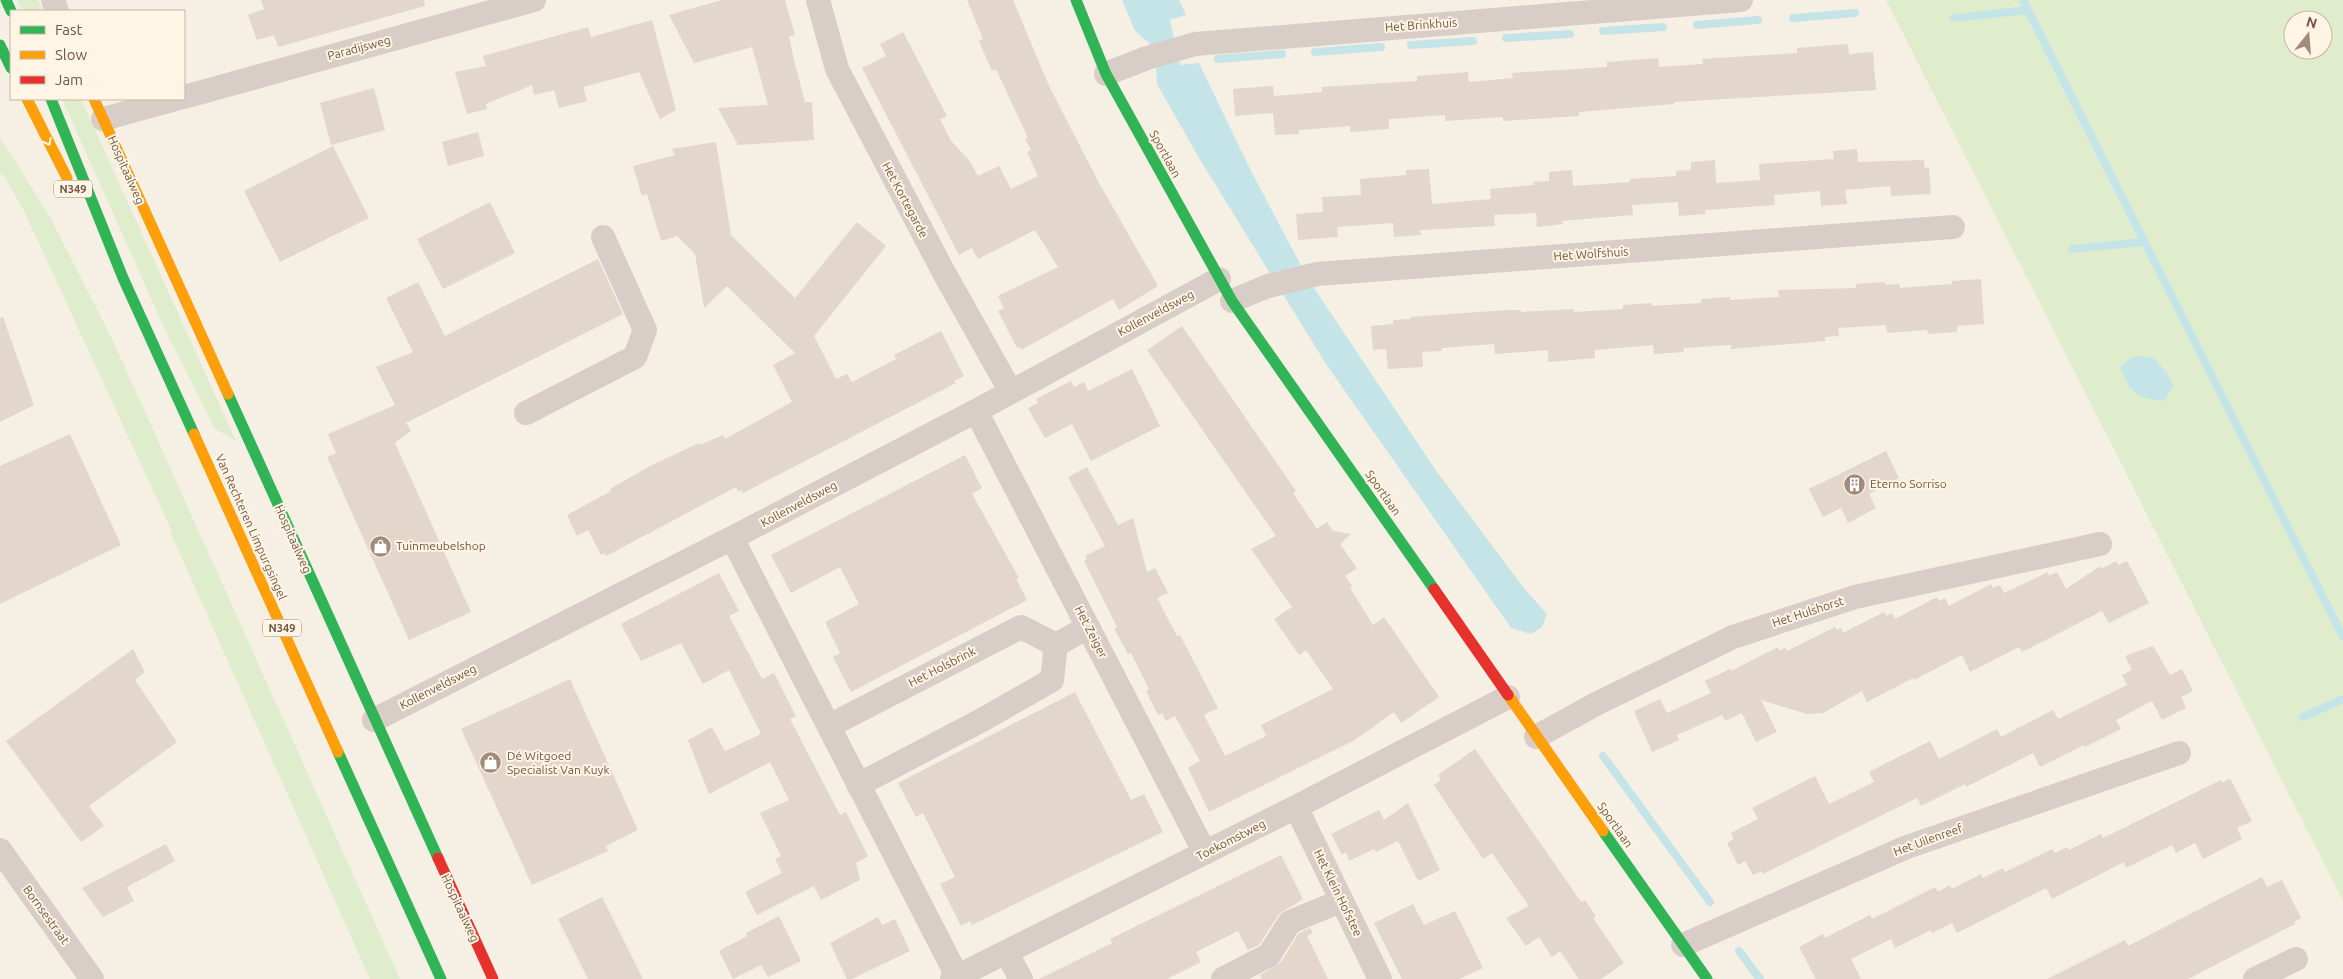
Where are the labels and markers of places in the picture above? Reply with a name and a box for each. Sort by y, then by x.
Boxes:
building icon: Eterno Sorriso [1842,472,1866,496]
place label: Eterno Sorriso [1870,477,1947,490]
shop icon: Tuinmeubelshop [368,534,392,558]
place label: Tuinmeubelshop [396,539,486,552]
place label: Dé Witgoed Specialist Van Kuyk [507,749,609,776]
shop icon: Dé Witgoed Specialist Van Kuyk [479,751,503,775]

